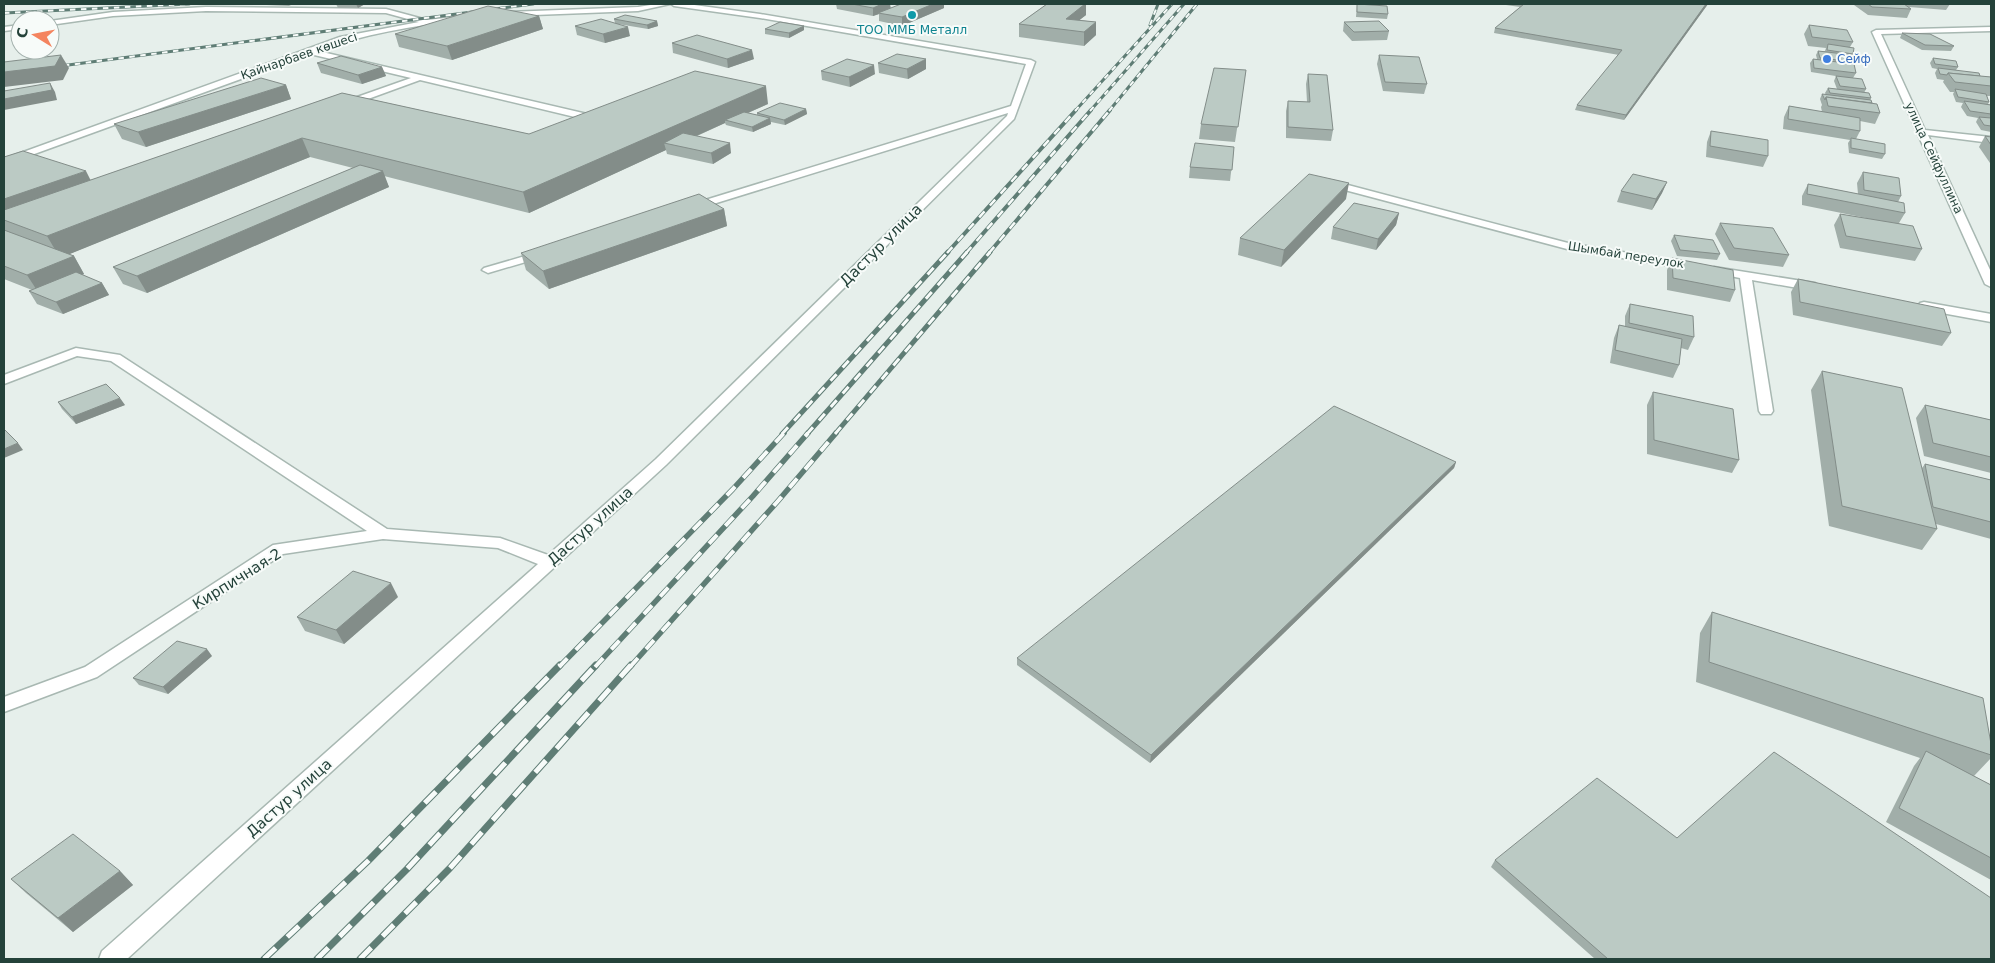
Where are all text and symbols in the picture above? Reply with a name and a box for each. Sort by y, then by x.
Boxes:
marker: ТОО ММБ Металл [906,9,918,21]
north arrow [10,10,60,60]
place label: ТОО ММБ Металл [856,23,967,37]
text: С [13,26,31,39]
street label: Қайнарбаев көшесі [239,29,359,83]
place label: Сейф [1837,52,1871,66]
marker: Сейф [1821,53,1833,65]
street label: улица Сейфуллина [1902,100,1966,216]
street label: Дастур улица [836,200,926,290]
street label: Шымбай переулок [1567,239,1685,271]
street label: Дастур улица [544,483,636,569]
street label: Кирпичная-2 [189,545,285,613]
street label: Дастур улица [243,755,335,841]

